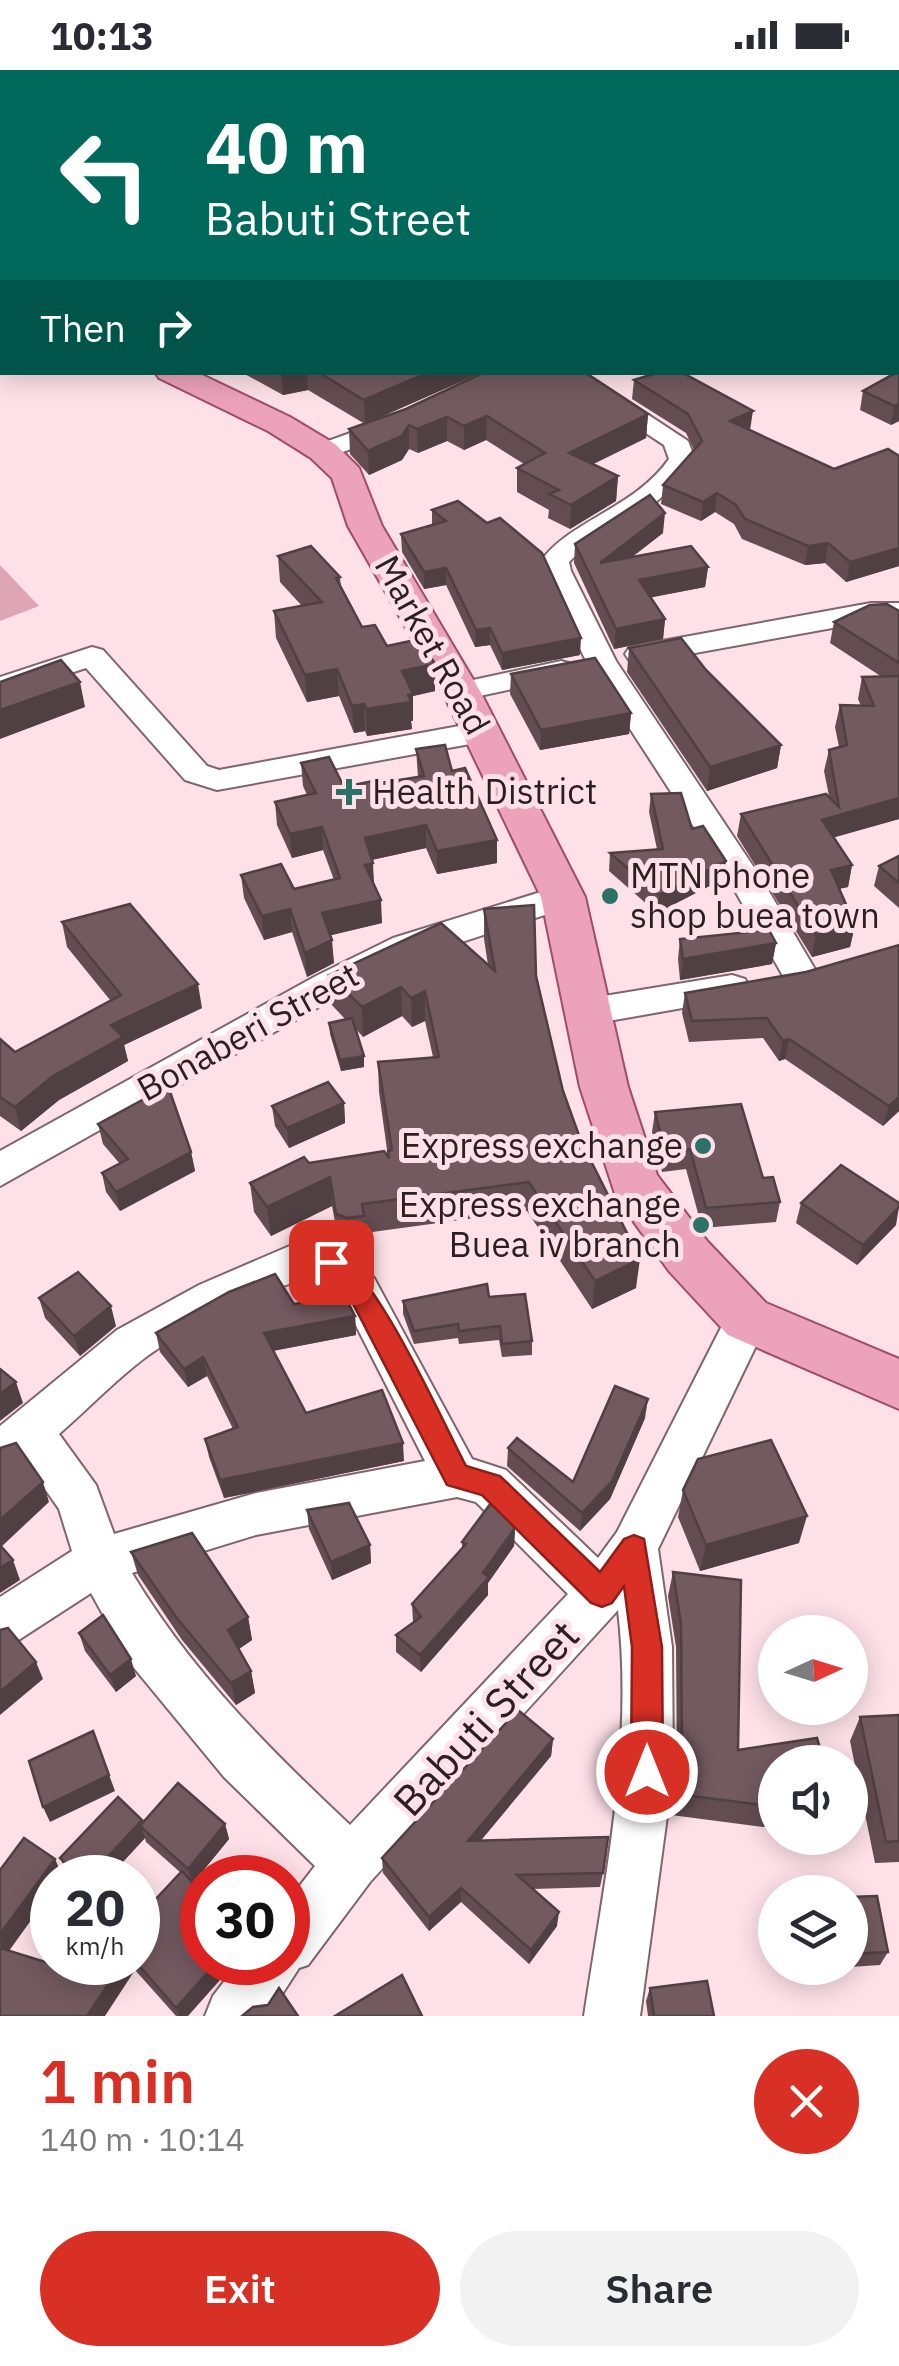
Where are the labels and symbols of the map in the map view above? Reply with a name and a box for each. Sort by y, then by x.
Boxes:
street label: Market Road [365,547,501,742]
place label: Health District [372,768,597,814]
marker: Health District [336,779,362,805]
place label: MTN phone shop buea town [630,852,880,938]
marker: MTN phone shop buea town [599,885,621,907]
street label: Bonaberi Street [129,951,366,1111]
place label: Express exchange [401,1122,683,1168]
marker: Express exchange [692,1135,714,1157]
place label: Express exchange Buea iv branch [399,1181,681,1267]
marker: Express exchange Buea iv branch [690,1214,712,1236]
pin [289,1220,374,1305]
street label: Babuti Street [381,1608,590,1827]
north arrow [758,1615,868,1725]
position arrow [595,1720,699,1824]
speed limit sign: 30 [180,1855,310,1985]

